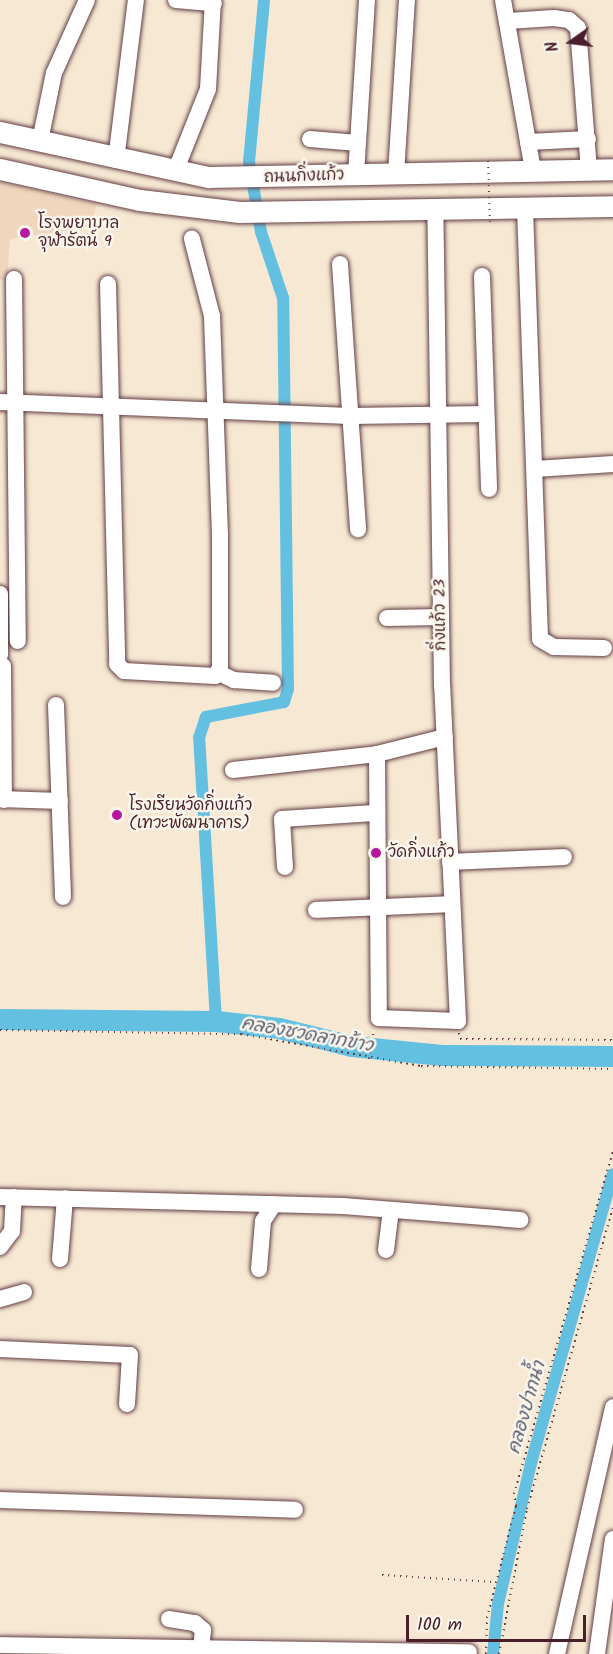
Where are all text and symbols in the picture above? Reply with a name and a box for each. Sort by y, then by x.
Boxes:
north arrow [541,12,601,72]
text: N [540,39,566,54]
street label: ถนนกิ่งแก้ว [264,166,344,188]
place label: โรงพยาบาล จุฬารัตน์ 9 [38,214,119,252]
marker: โรงพยาบาล จุฬารัตน์ 9 [16,224,34,242]
street label: กิ่งแก้ว 23 [431,579,451,651]
place label: โรงเรียนวัดกิ่งแก้ว (เทวะพัฒนาคาร) [129,796,252,834]
marker: โรงเรียนวัดกิ่งแก้ว (เทวะพัฒนาคาร) [110,808,124,822]
place label: วัดกิ่งแก้ว [388,843,455,863]
marker: วัดกิ่งแก้ว [369,846,383,860]
water label: คลองชวดลากข้าว [240,1014,374,1058]
water label: คลองปากน้ำ [504,1359,552,1457]
scale bar [409,1603,589,1641]
text: 100 m [417,1611,462,1640]

